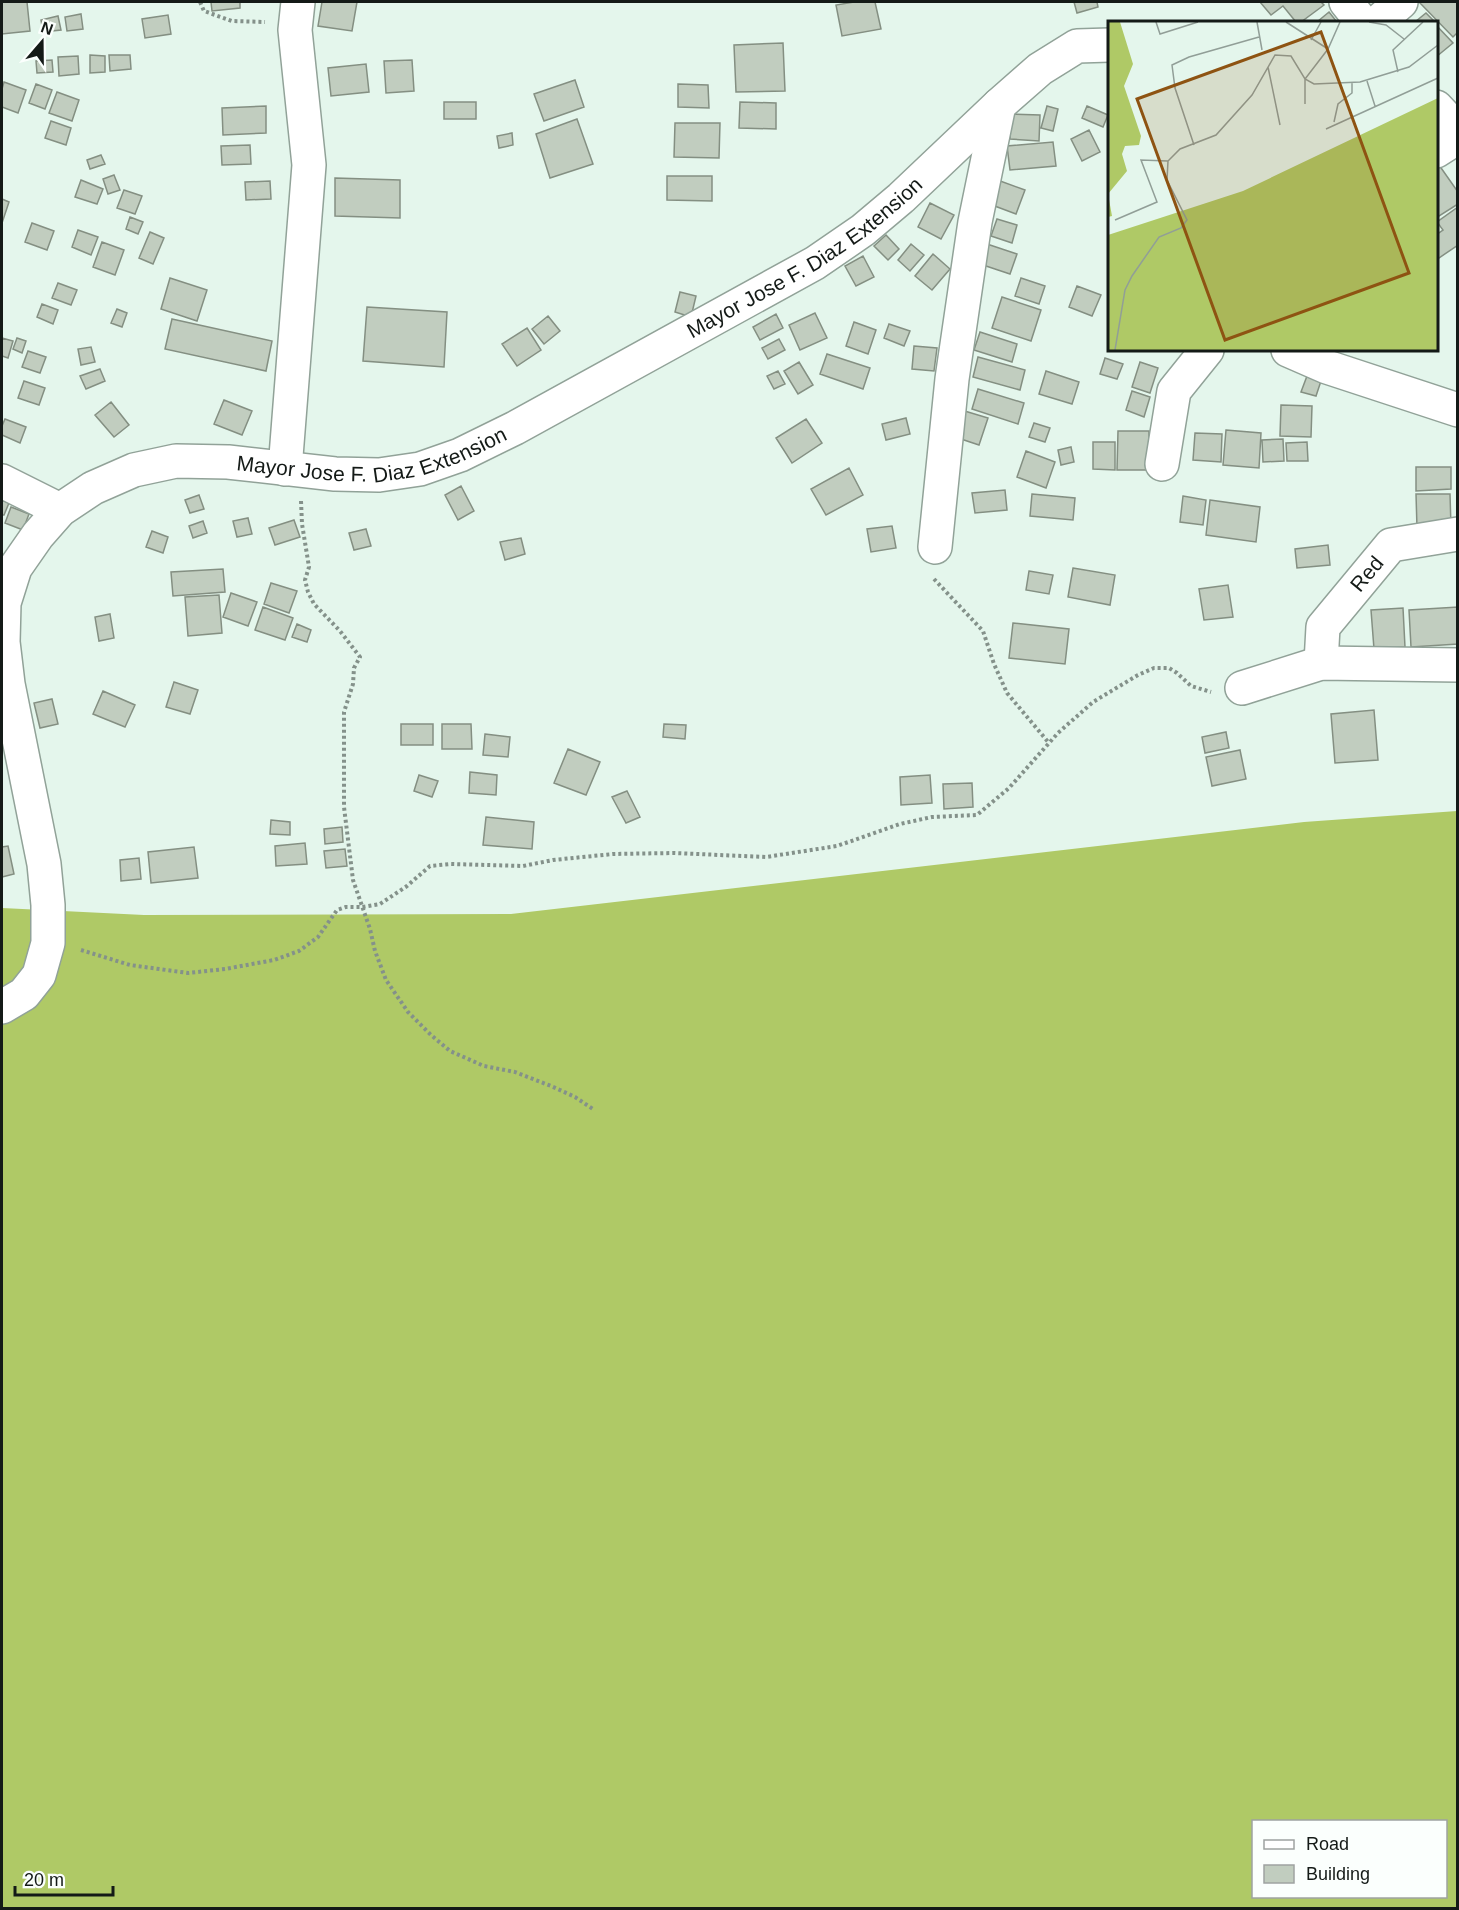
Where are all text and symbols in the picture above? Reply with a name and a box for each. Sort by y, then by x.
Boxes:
north arrow [12,12,72,72]
text: N [39,18,55,38]
inset map [1108,21,1438,351]
street label: Mayor Jose F. Diaz Extension [683,172,926,342]
street label: Mayor Jose F. Diaz Extension [236,422,510,487]
street label: Red [1345,551,1388,596]
legend [1252,1820,1447,1898]
text: Road [1306,1834,1349,1854]
scale bar [15,1859,112,1897]
text: Building [1306,1864,1370,1884]
text: 20 m [24,1870,64,1890]

